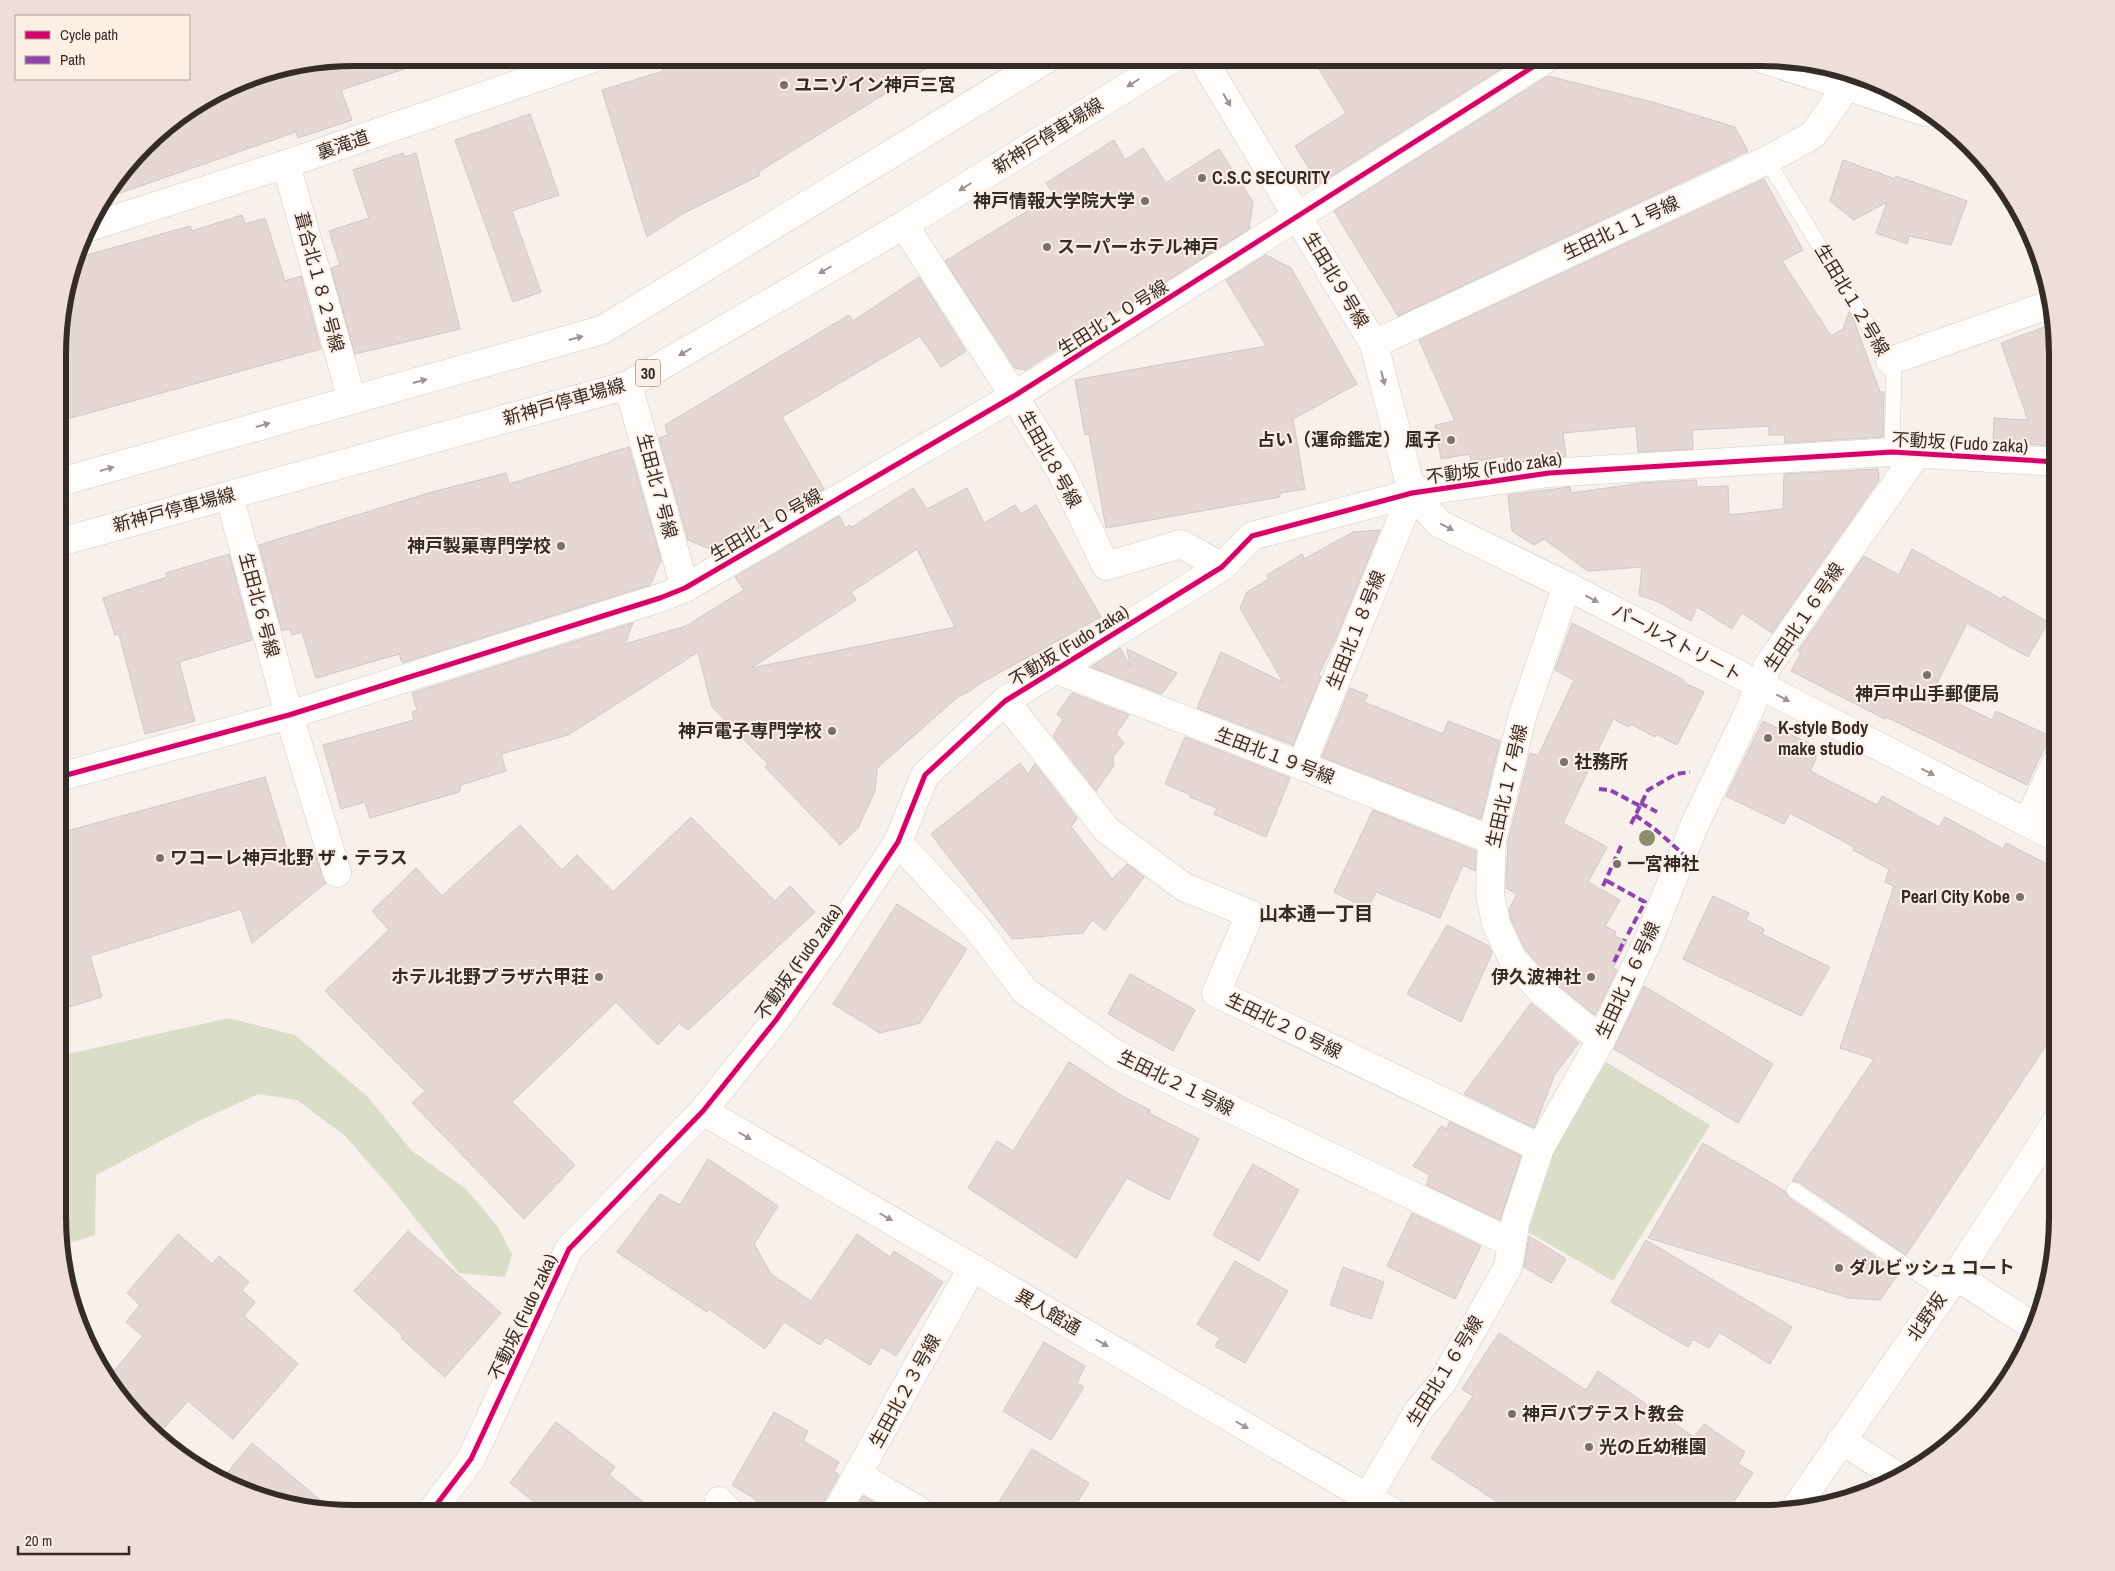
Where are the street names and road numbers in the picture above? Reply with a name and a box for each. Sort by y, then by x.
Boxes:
street label: 新神戸停車場線 [988,92,1108,180]
street label: 裏滝道 [313,124,372,165]
street label: 生田北１１号線 [1558,190,1683,266]
street label: 葺合北１８２号線 [289,209,350,355]
street label: 生田北９号線 [1298,227,1375,332]
street label: 生田北１２号線 [1809,239,1896,360]
street label: 生田北１０号線 [1053,274,1173,362]
road number: 30 [636,359,660,386]
street label: 新神戸停車場線 [500,372,628,431]
street label: 生田北８号線 [1013,405,1088,512]
street label: 不動坂 (Fudo zaka) [1891,426,2029,459]
street label: 生田北７号線 [631,430,684,541]
street label: 不動坂 (Fudo zaka) [1424,446,1564,489]
street label: 新神戸停車場線 [110,481,238,538]
street label: 生田北１０号線 [705,482,827,567]
street label: 生田北６号線 [233,549,286,660]
street label: 生田北１６号線 [1758,558,1849,676]
street label: 生田北１８号線 [1320,567,1391,693]
street label: パールストリート [1608,598,1747,687]
street label: 不動坂 (Fudo zaka) [1004,599,1133,692]
street label: 生田北１９号線 [1212,721,1338,790]
street label: 生田北１７号線 [1480,722,1533,850]
street label: 不動坂 (Fudo zaka) [749,898,848,1025]
street label: 生田北１６号線 [1590,917,1666,1042]
street label: 生田北２０号線 [1222,987,1346,1064]
street label: 生田北２１号線 [1114,1044,1238,1121]
street label: 不動坂 (Fudo zaka) [482,1249,563,1384]
street label: 異人館通 [1011,1283,1086,1340]
street label: 北野坂 [1901,1287,1952,1346]
street label: 生田北１６号線 [1401,1311,1489,1431]
street label: 生田北２３号線 [863,1330,946,1452]

